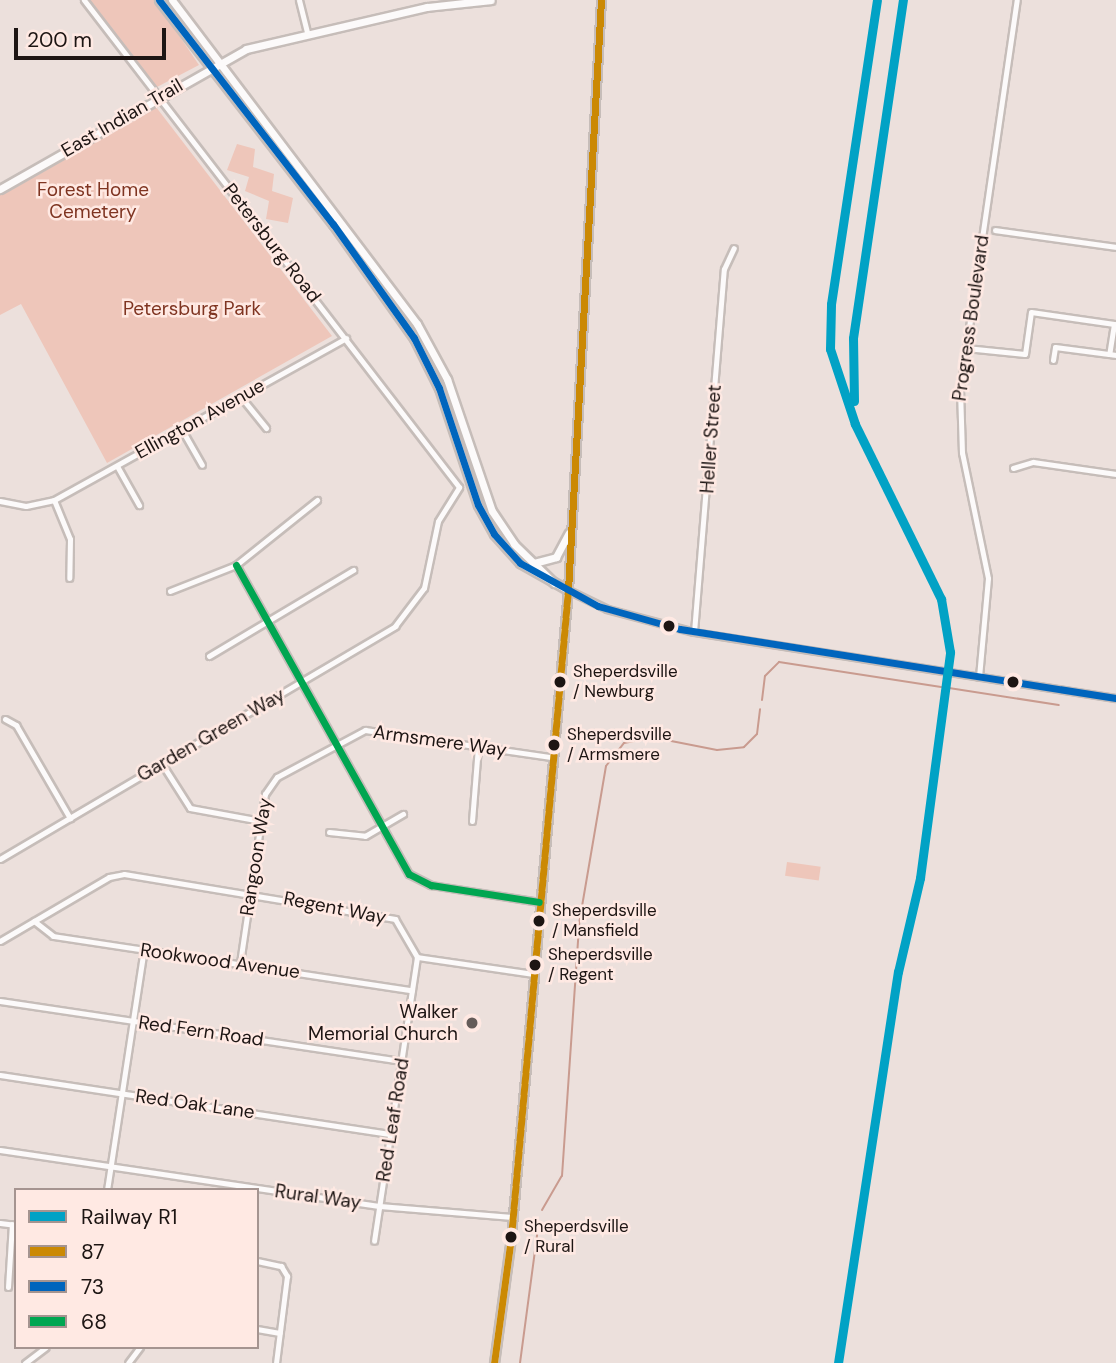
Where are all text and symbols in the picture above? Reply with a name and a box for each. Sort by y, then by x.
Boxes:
scale bar [18,14,170,58]
text: 200 m [27,26,92,54]
street label: East Indian Trail [57,74,187,162]
park label: Forest Home Cemetery [37,179,149,223]
street label: Petersburg Road [218,179,326,307]
street label: Progress Boulevard [948,233,994,403]
park label: Petersburg Park [123,298,261,320]
street label: Ellington Avenue [131,374,269,464]
street label: Heller Street [696,384,726,494]
unlabelled marker [662,619,676,633]
place label: Sheperdsville / Newburg [573,662,678,702]
marker: Sheperdsville / Newburg [553,675,567,689]
unlabelled marker [1006,675,1020,689]
street label: Garden Green Way [133,683,289,787]
street label: Armsmere Way [372,720,508,762]
place label: Sheperdsville / Armsmere [567,725,672,765]
marker: Sheperdsville / Armsmere [547,738,561,752]
street label: Rangoon Way [235,796,277,918]
street label: Regent Way [282,887,388,929]
place label: Sheperdsville / Mansfield [552,901,657,941]
marker: Sheperdsville / Mansfield [532,914,546,928]
street label: Rookwood Avenue [139,939,301,983]
place label: Sheperdsville / Regent [548,945,653,985]
marker: Sheperdsville / Regent [528,958,542,972]
place label: Walker Memorial Church [308,1001,458,1045]
street label: Red Fern Road [137,1011,265,1051]
marker: Walker Memorial Church [464,1015,480,1031]
street label: Red Leaf Road [372,1057,414,1183]
street label: Red Oak Lane [134,1084,256,1124]
street label: Rural Way [273,1180,363,1214]
legend [14,1188,259,1349]
text: Railway R1 [81,1203,177,1231]
place label: Sheperdsville / Rural [524,1217,629,1257]
marker: Sheperdsville / Rural [504,1230,518,1244]
text: 87 [81,1238,104,1266]
text: 73 [81,1273,104,1301]
text: 68 [81,1308,107,1336]

